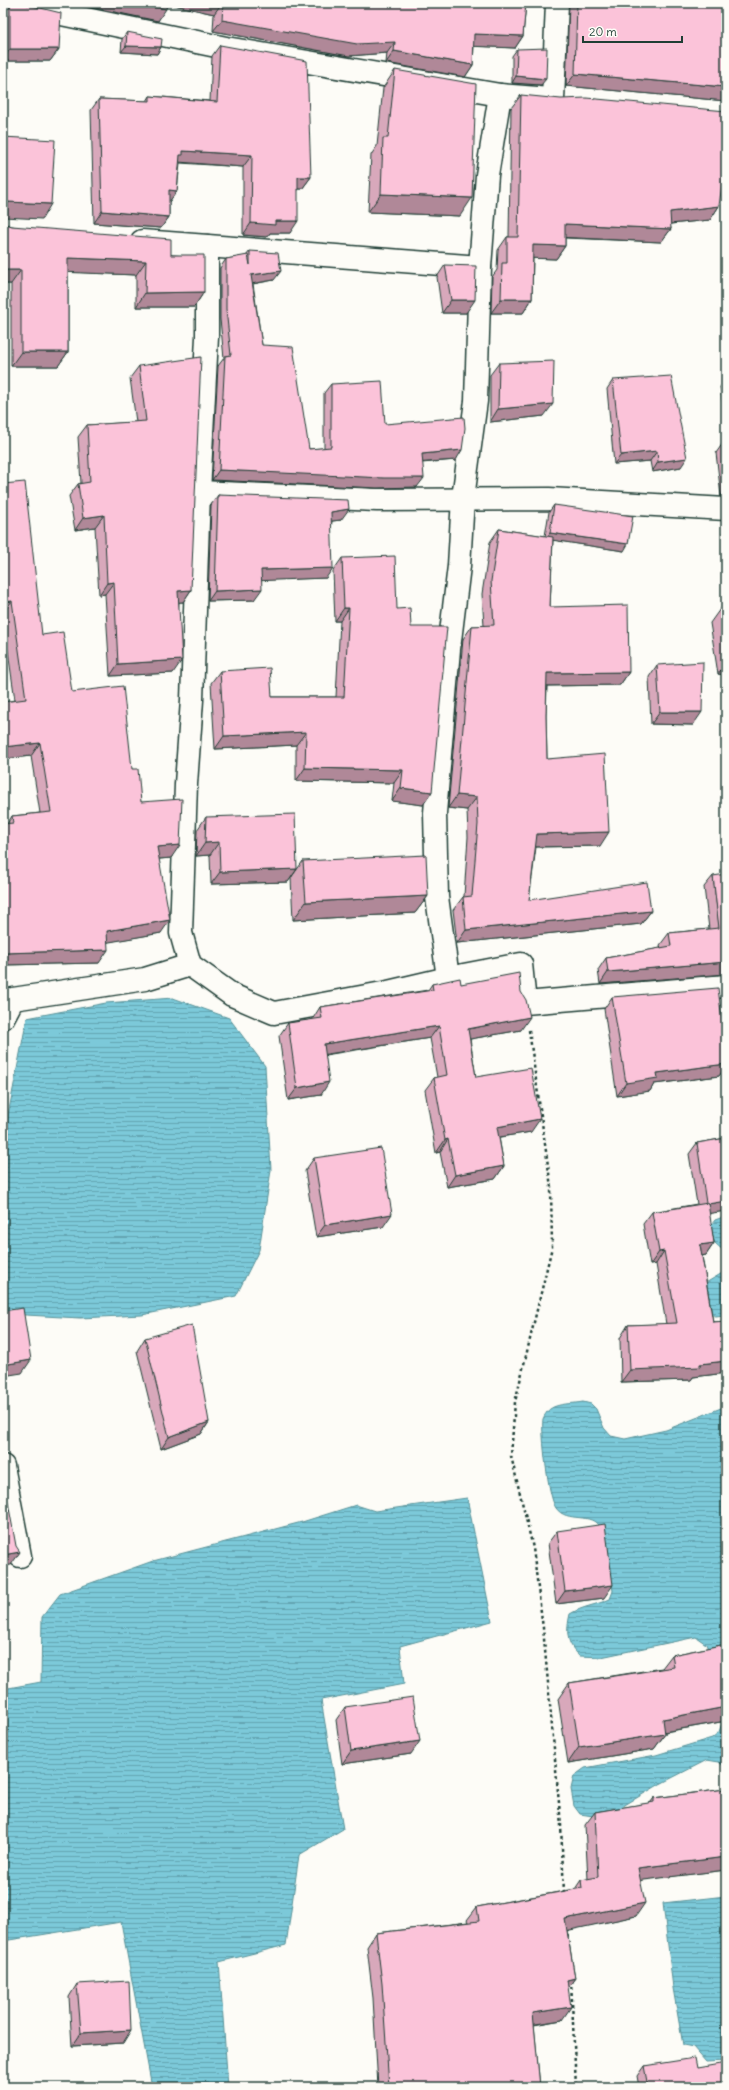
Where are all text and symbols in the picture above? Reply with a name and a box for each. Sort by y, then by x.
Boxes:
scale bar [583,18,682,44]
text: 20 m [589,24,617,39]

